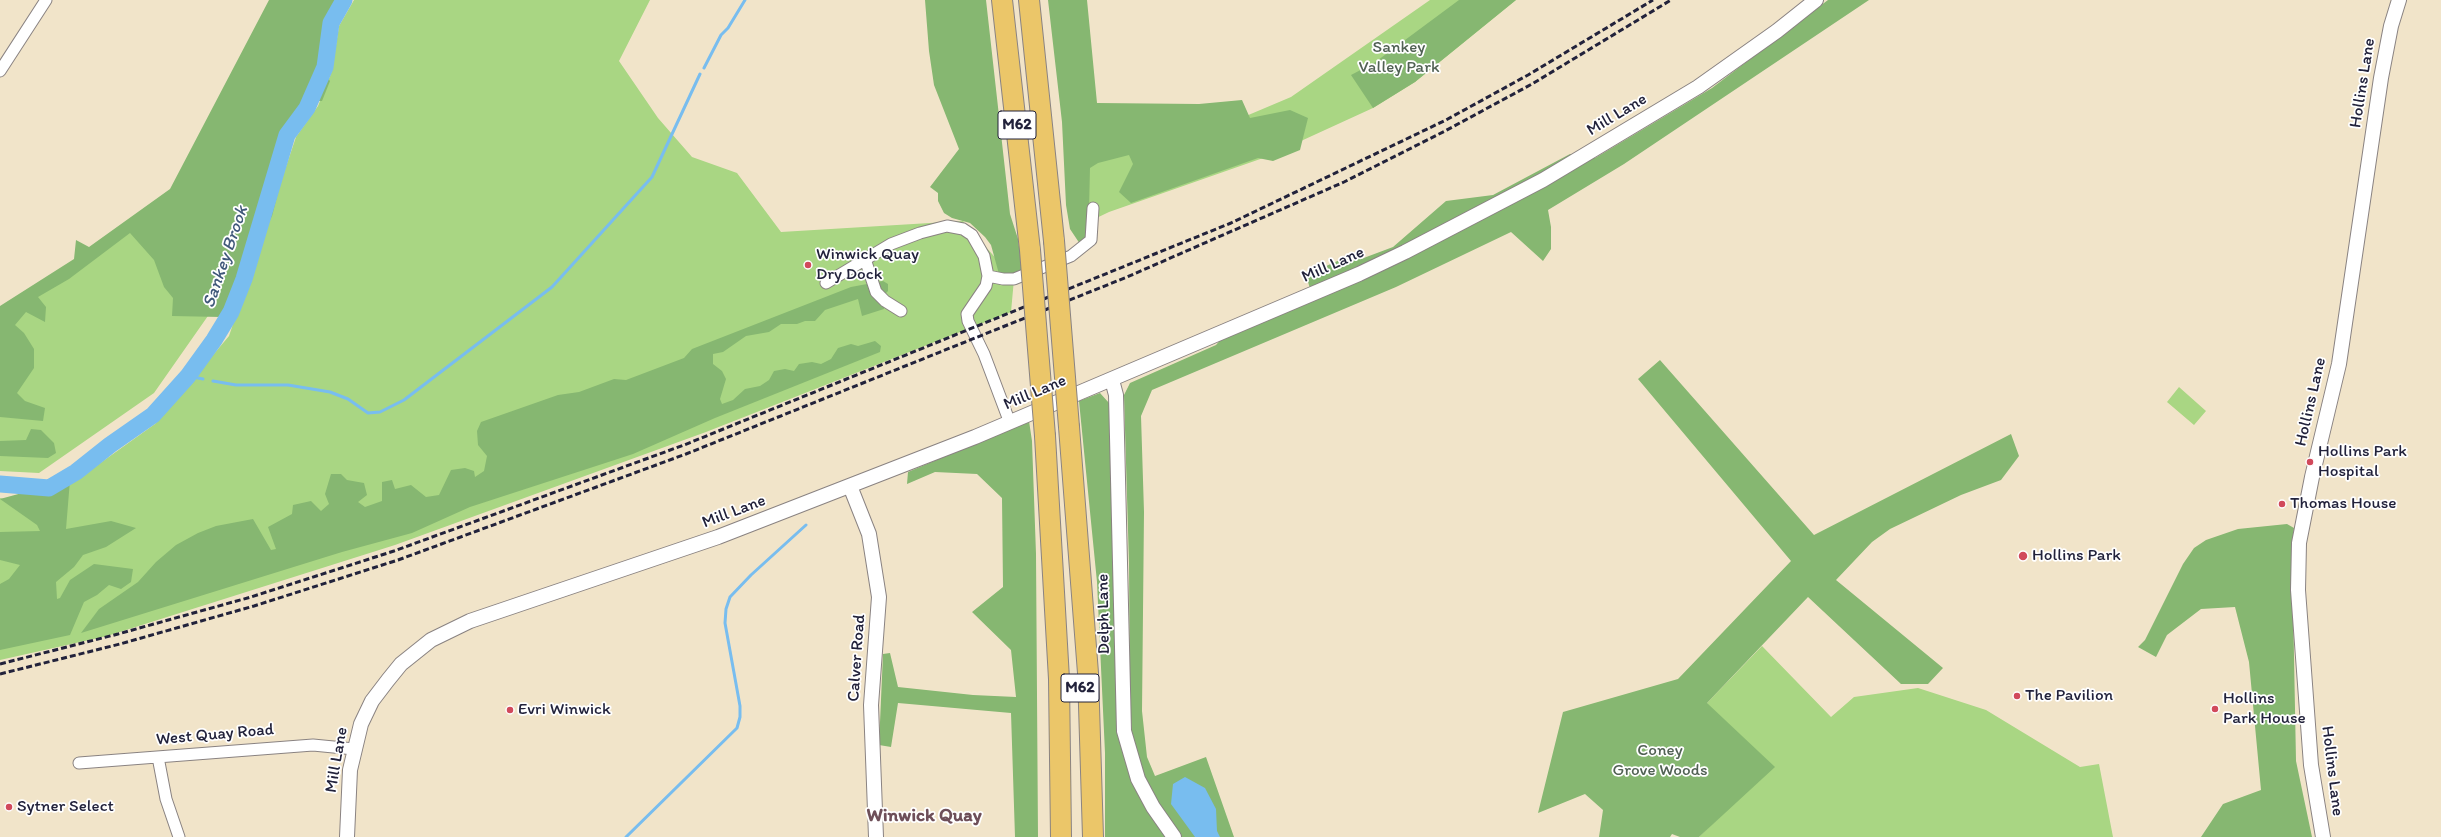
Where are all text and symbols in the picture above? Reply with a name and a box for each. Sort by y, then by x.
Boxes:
street label: Hollins Lane [2346,37,2380,129]
park label: Sankey Valley Park [1358,38,1440,78]
street label: Mill Lane [1583,89,1651,141]
road number: M62 [998,111,1036,139]
water label: Sankey Brook [198,203,254,311]
street label: Mill Lane [1299,242,1367,288]
place label: Winwick Quay Dry Dock [816,245,919,285]
marker: Winwick Quay Dry Dock [803,260,813,270]
street label: Hollins Lane [2291,356,2331,448]
street label: Mill Lane [1001,371,1069,415]
place label: Hollins Park Hospital [2318,442,2407,482]
marker: Hollins Park Hospital [2305,457,2315,467]
street label: Mill Lane [699,491,769,533]
place label: Thomas House [2290,494,2396,514]
marker: Thomas House [2277,499,2287,509]
place label: Hollins Park [2032,546,2121,566]
marker: Hollins Park [2017,550,2029,562]
street label: Delph Lane [1093,574,1115,654]
street label: Calver Road [844,614,870,702]
road number: M62 [1061,674,1099,702]
place label: The Pavilion [2025,686,2113,706]
place label: Hollins Park House [2223,689,2306,729]
marker: The Pavilion [2012,691,2022,701]
place label: Evri Winwick [518,700,611,720]
marker: Hollins Park House [2210,704,2220,714]
marker: Evri Winwick [505,705,515,715]
street label: West Quay Road [155,720,275,750]
street label: Hollins Lane [2316,725,2348,817]
street label: Mill Lane [321,726,353,794]
park label: Coney Grove Woods [1612,741,1708,781]
place label: Sytner Select [17,797,114,817]
marker: Sytner Select [4,802,14,812]
district label: Winwick Quay [866,805,982,827]

